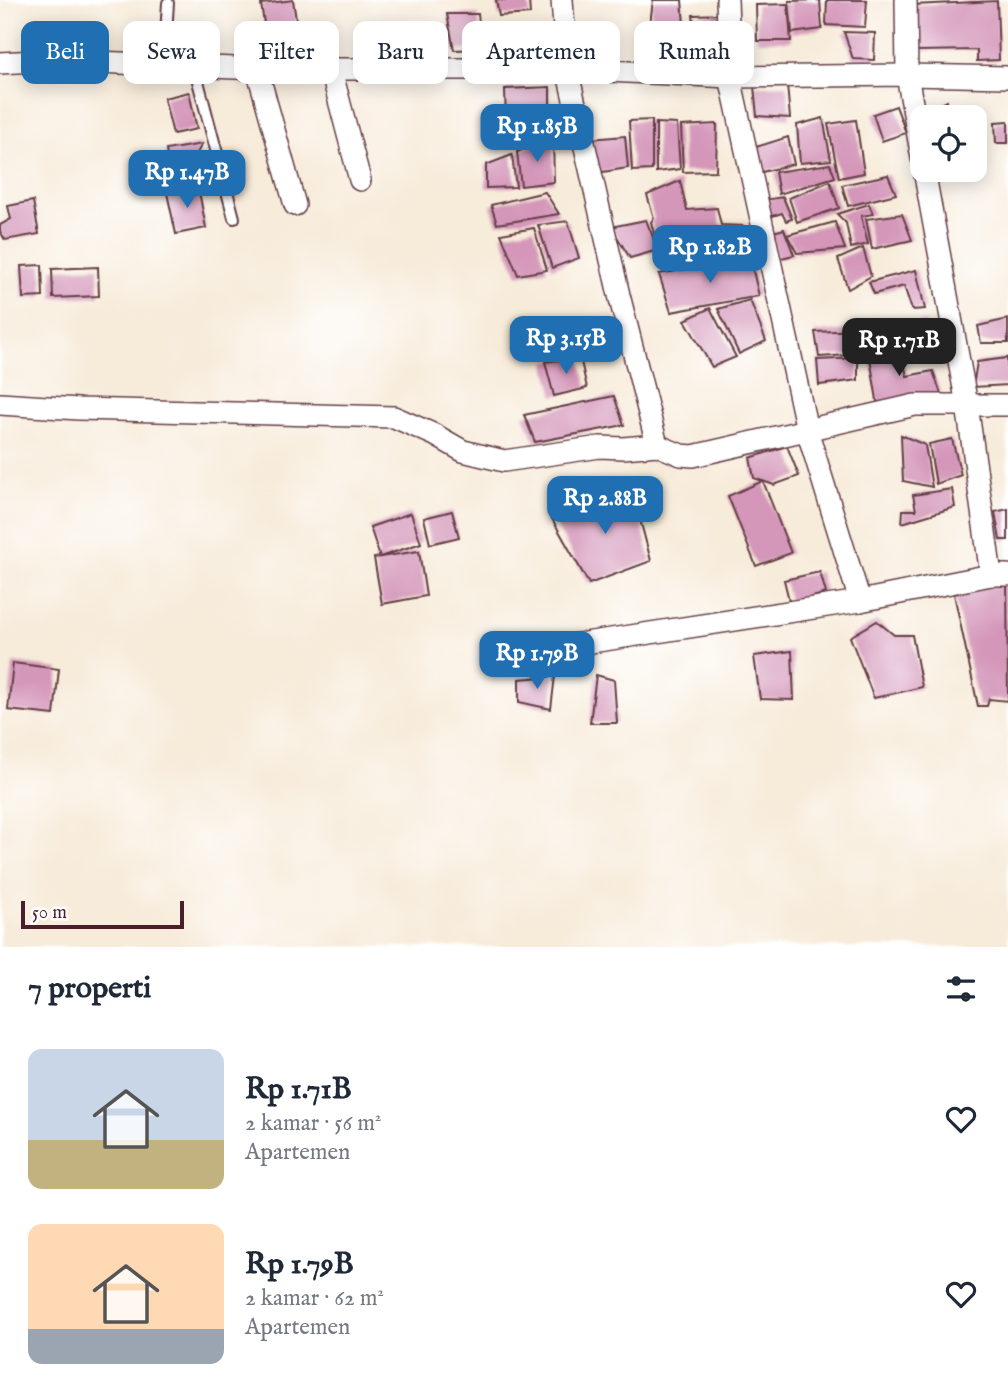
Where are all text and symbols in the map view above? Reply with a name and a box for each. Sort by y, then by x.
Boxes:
chip: Beli [21,21,109,84]
chip: Sewa [123,21,220,84]
chip: Filter [234,21,339,84]
chip: Baru [353,21,448,84]
chip: Apartemen [462,21,620,84]
chip: Rumah [634,21,754,84]
pin: Rp 1.85B [465,104,609,164]
map controls [910,105,987,182]
button: locate [910,105,987,182]
text: Rp 1.85B [497,112,577,141]
pin: Rp 1.47B [115,150,259,210]
text: Rp 1.47B [144,158,230,187]
pin: Rp 1.82B [638,226,782,285]
text: Rp 1.82B [668,233,752,262]
pin: Rp 3.15B [494,316,638,376]
pin: Rp 1.71B [827,318,971,378]
text: Rp 3.15B [526,324,606,353]
text: Rp 1.71B [858,326,940,355]
pin: Rp 2.88B [533,476,677,536]
text: Rp 2.88B [563,484,647,513]
pin: Rp 1.79B [465,632,609,691]
text: Rp 1.79B [495,639,579,668]
scale bar [21,898,184,930]
text: 50 m [32,901,67,925]
text: 7 properti [28,970,151,1008]
icon: filters [942,970,980,1008]
text: Rp 1.71B [245,1071,352,1109]
icon: home [84,1077,168,1161]
icon: heart [942,1100,980,1138]
text: 2 kamar · 56 m² [245,1109,382,1138]
text: Apartemen [245,1138,350,1167]
text: Rp 1.79B [245,1246,354,1284]
icon: home [84,1252,168,1336]
icon: heart [942,1275,980,1313]
text: 2 kamar · 62 m² [245,1284,384,1313]
text: Apartemen [245,1313,350,1342]

